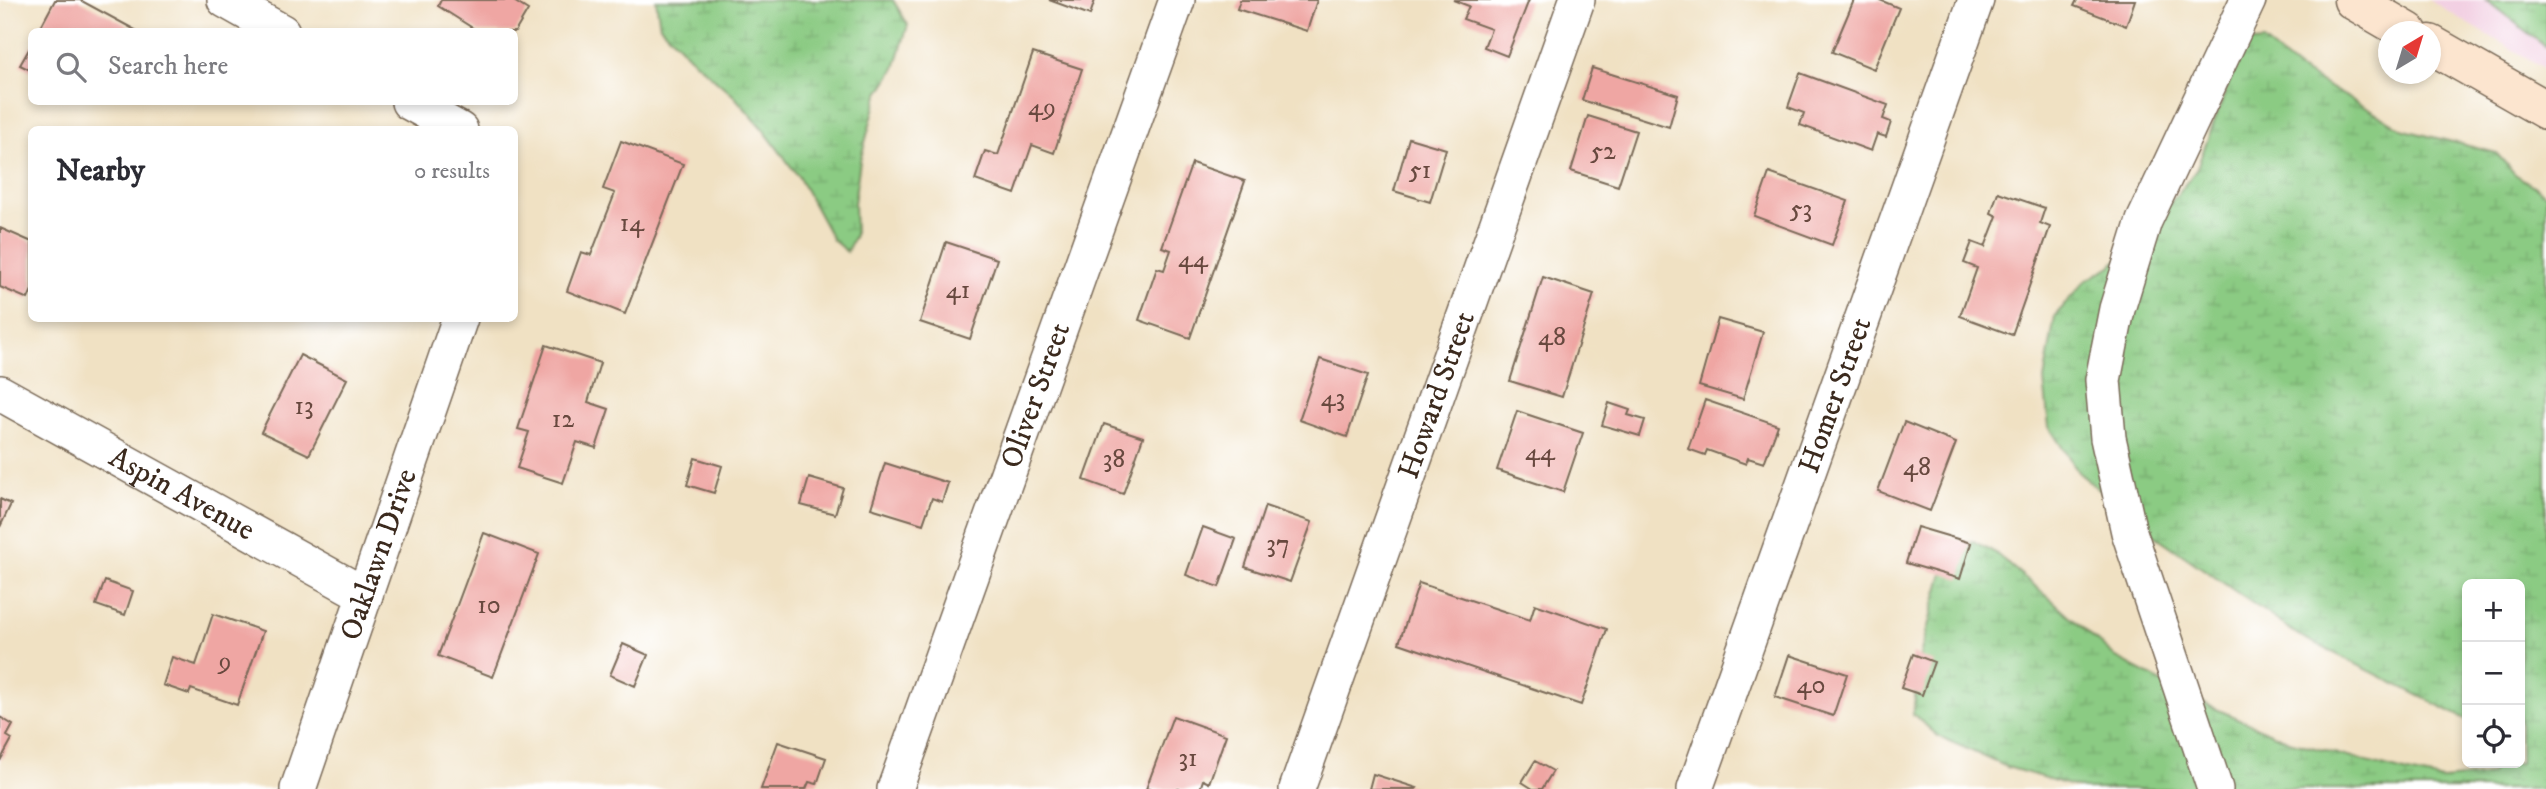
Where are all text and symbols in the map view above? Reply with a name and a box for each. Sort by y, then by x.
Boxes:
north arrow [2378,21,2441,84]
search box [28,28,518,105]
icon: search [52,48,90,86]
text: Search here [108,50,228,83]
house number: 49 [1028,91,1056,124]
house number: 52 [1590,135,1616,168]
text: Nearby [56,153,145,190]
house number: 51 [1409,154,1431,187]
text: 0 results [414,157,490,186]
house number: 53 [1790,193,1812,226]
house number: 14 [620,207,645,240]
house number: 44 [1178,243,1209,276]
house number: 41 [946,274,970,307]
street label: Howard Street [1390,307,1483,484]
street label: Homer Street [1791,312,1880,478]
street label: Oliver Street [993,318,1079,473]
house number: 48 [1538,321,1566,354]
house number: 43 [1321,382,1345,415]
house number: 13 [294,390,314,423]
house number: 12 [552,403,574,436]
house number: 44 [1525,436,1556,469]
street label: Aspin Avenue [103,439,261,549]
house number: 38 [1103,443,1125,476]
house number: 48 [1903,451,1931,484]
street label: Oaklawn Drive [332,464,425,645]
house number: 37 [1266,528,1290,561]
map controls [2462,579,2525,768]
button: + [2462,579,2525,642]
house number: 10 [477,589,501,622]
button: − [2462,642,2525,705]
house number: 9 [217,645,231,678]
house number: 40 [1797,669,1825,702]
button: locate [2462,705,2525,768]
house number: 31 [1178,742,1198,775]

